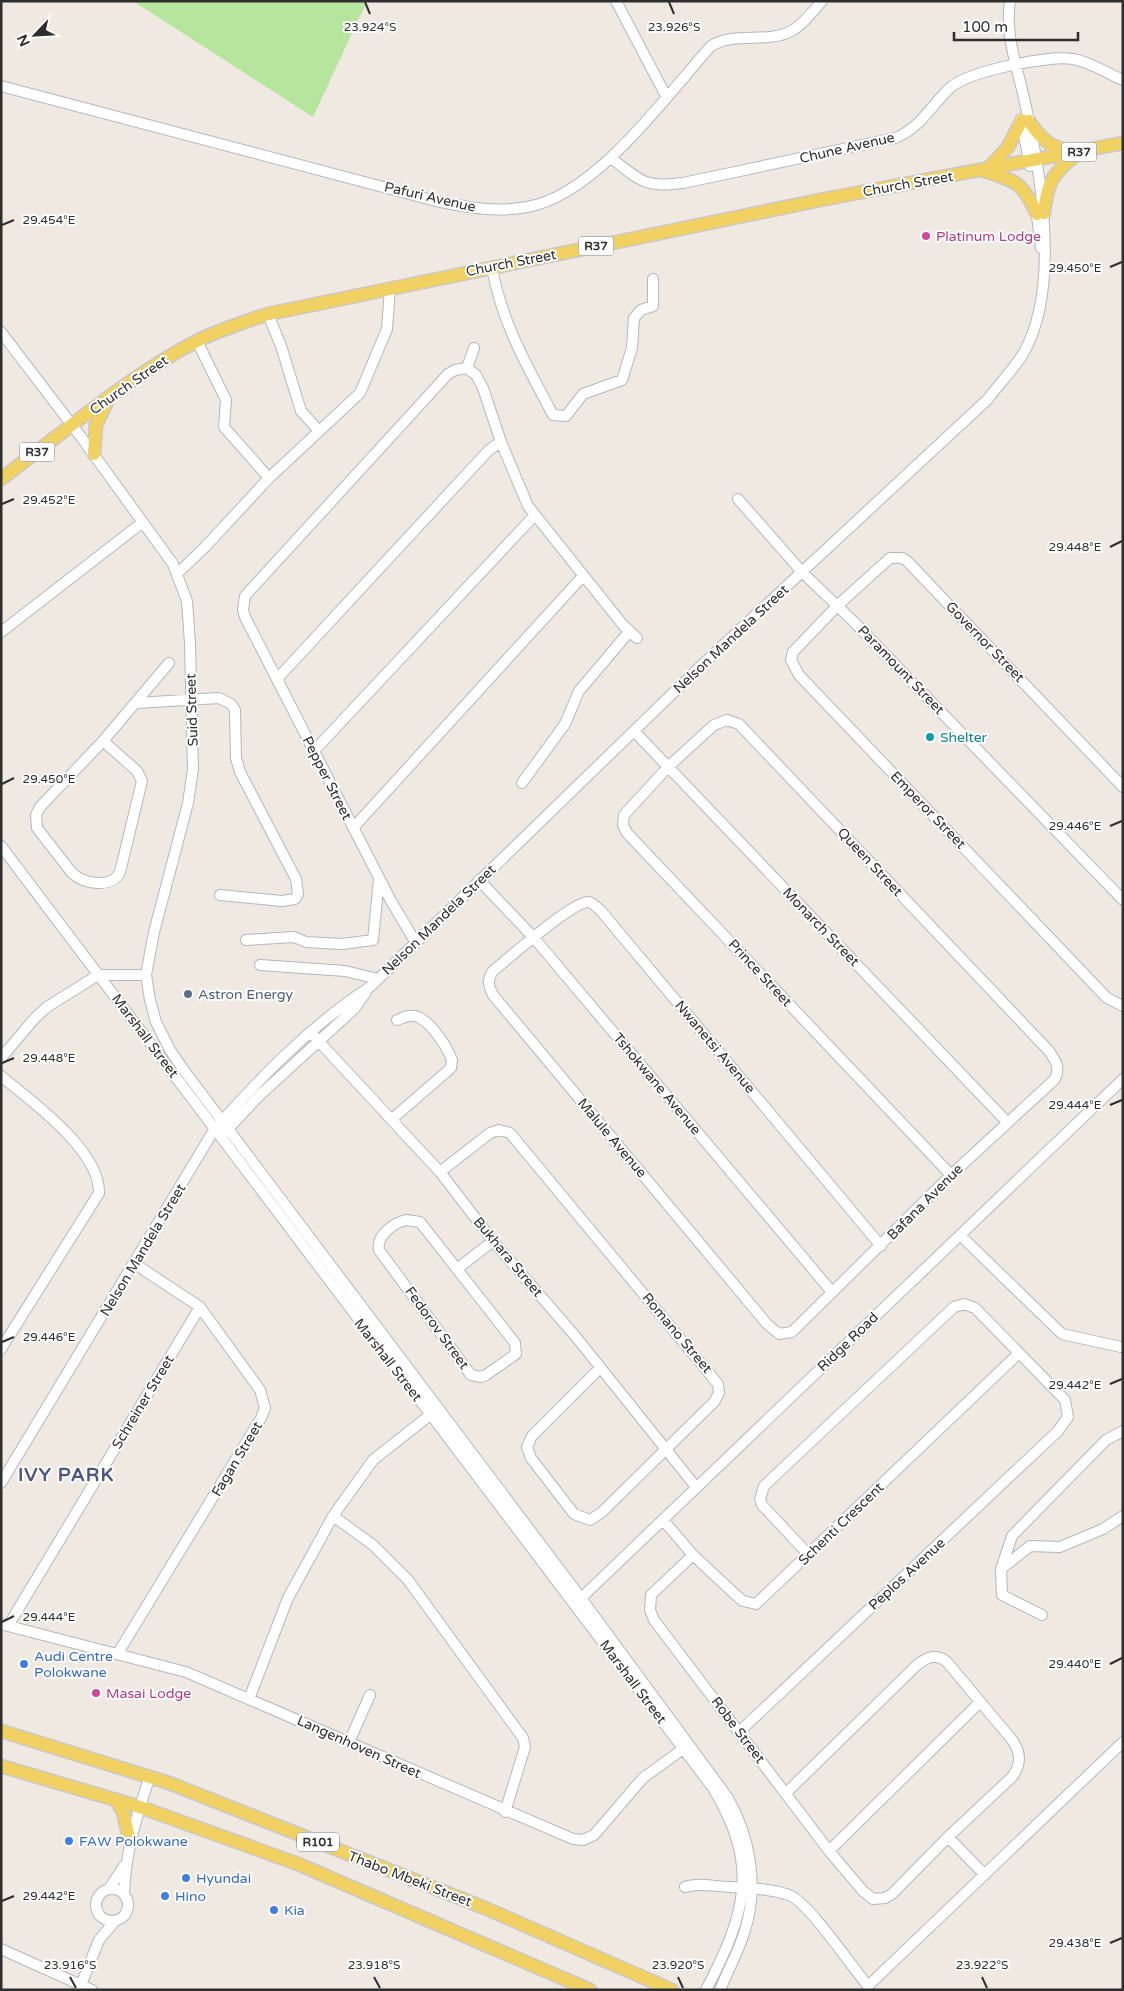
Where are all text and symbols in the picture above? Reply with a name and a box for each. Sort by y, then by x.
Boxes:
north arrow [10,10,60,60]
scale bar [954,10,1078,42]
text: 100 m [962,18,1008,36]
text: 23.924°S [344,20,396,34]
text: 23.926°S [648,20,700,34]
text: N [14,32,34,49]
street label: Chune Avenue [798,129,896,167]
road number: R37 [1062,142,1096,162]
street label: Church Street [861,168,955,200]
street label: Pafuri Avenue [383,178,477,216]
text: 29.454°E [23,213,76,227]
place label: Platinum Lodge [936,228,1041,245]
marker: Platinum Lodge [920,230,932,242]
road number: R37 [578,237,614,256]
street label: Church Street [464,246,558,280]
text: 29.450°E [1049,261,1102,275]
street label: Church Street [87,351,172,418]
road number: R37 [20,442,54,462]
text: 29.452°E [23,493,76,507]
text: 29.448°E [1049,540,1102,554]
street label: Nelson Mandela Street [670,581,793,697]
street label: Governor Street [942,598,1028,686]
street label: Paramount Street [854,622,948,719]
street label: Suid Street [182,673,202,747]
place label: Shelter [940,729,988,746]
marker: Shelter [924,731,936,743]
street label: Pepper Street [299,733,356,823]
street label: Emperor Street [887,768,970,853]
text: 29.450°E [23,772,76,786]
text: 29.446°E [1049,819,1102,833]
street label: Queen Street [834,824,907,900]
street label: Nelson Mandela Street [379,861,500,979]
street label: Monarch Street [779,884,863,970]
street label: Prince Street [725,936,796,1011]
place label: Astron Energy [198,986,294,1003]
marker: Astron Energy [182,988,194,1000]
street label: Marshall Street [108,991,182,1082]
street label: Nwanetsi Avenue [671,997,759,1097]
street label: Tshokwane Avenue [609,1030,705,1139]
text: 29.448°E [23,1051,76,1065]
street label: Malule Avenue [574,1095,650,1181]
text: 29.444°E [1049,1098,1102,1112]
street label: Bafana Avenue [883,1160,967,1244]
street label: Nelson Mandela Street [97,1180,190,1319]
street label: Bukhara Street [470,1214,547,1301]
street label: Fedorov Street [401,1283,473,1373]
street label: Romano Street [638,1289,716,1377]
street label: Ridge Road [814,1309,882,1375]
street label: Marshall Street [350,1315,426,1405]
text: 29.446°E [23,1330,76,1344]
street label: Schreiner Street [108,1351,178,1452]
text: 29.442°E [1049,1378,1102,1392]
street label: Fagan Street [208,1418,266,1499]
district label: IVY PARK [18,1464,114,1486]
street label: Schenti Crescent [795,1479,888,1569]
street label: Peplos Avenue [865,1534,949,1614]
text: 29.444°E [23,1610,76,1624]
street label: Marshall Street [596,1637,670,1728]
place label: Audi Centre Polokwane [34,1648,113,1681]
text: 29.440°E [1049,1657,1102,1671]
marker: Audi Centre Polokwane [18,1658,30,1670]
place label: Masai Lodge [106,1685,191,1702]
marker: Masai Lodge [90,1687,102,1699]
street label: Robe Street [707,1693,769,1767]
street label: Langenhoven Street [294,1712,424,1782]
road number: R101 [297,1832,339,1851]
place label: FAW Polokwane [79,1833,188,1850]
marker: FAW Polokwane [63,1835,75,1847]
street label: Thabo Mbeki Street [346,1848,475,1911]
place label: Hyundai [196,1870,251,1887]
marker: Hyundai [180,1872,192,1884]
place label: Hino [175,1888,206,1905]
text: 29.442°E [23,1889,76,1903]
marker: Hino [159,1890,171,1902]
place label: Kia [284,1902,305,1919]
marker: Kia [268,1904,280,1916]
text: 29.438°E [1049,1936,1102,1950]
text: 23.916°S [44,1958,96,1972]
text: 23.918°S [348,1958,400,1972]
text: 23.920°S [652,1958,704,1972]
text: 23.922°S [956,1958,1008,1972]

